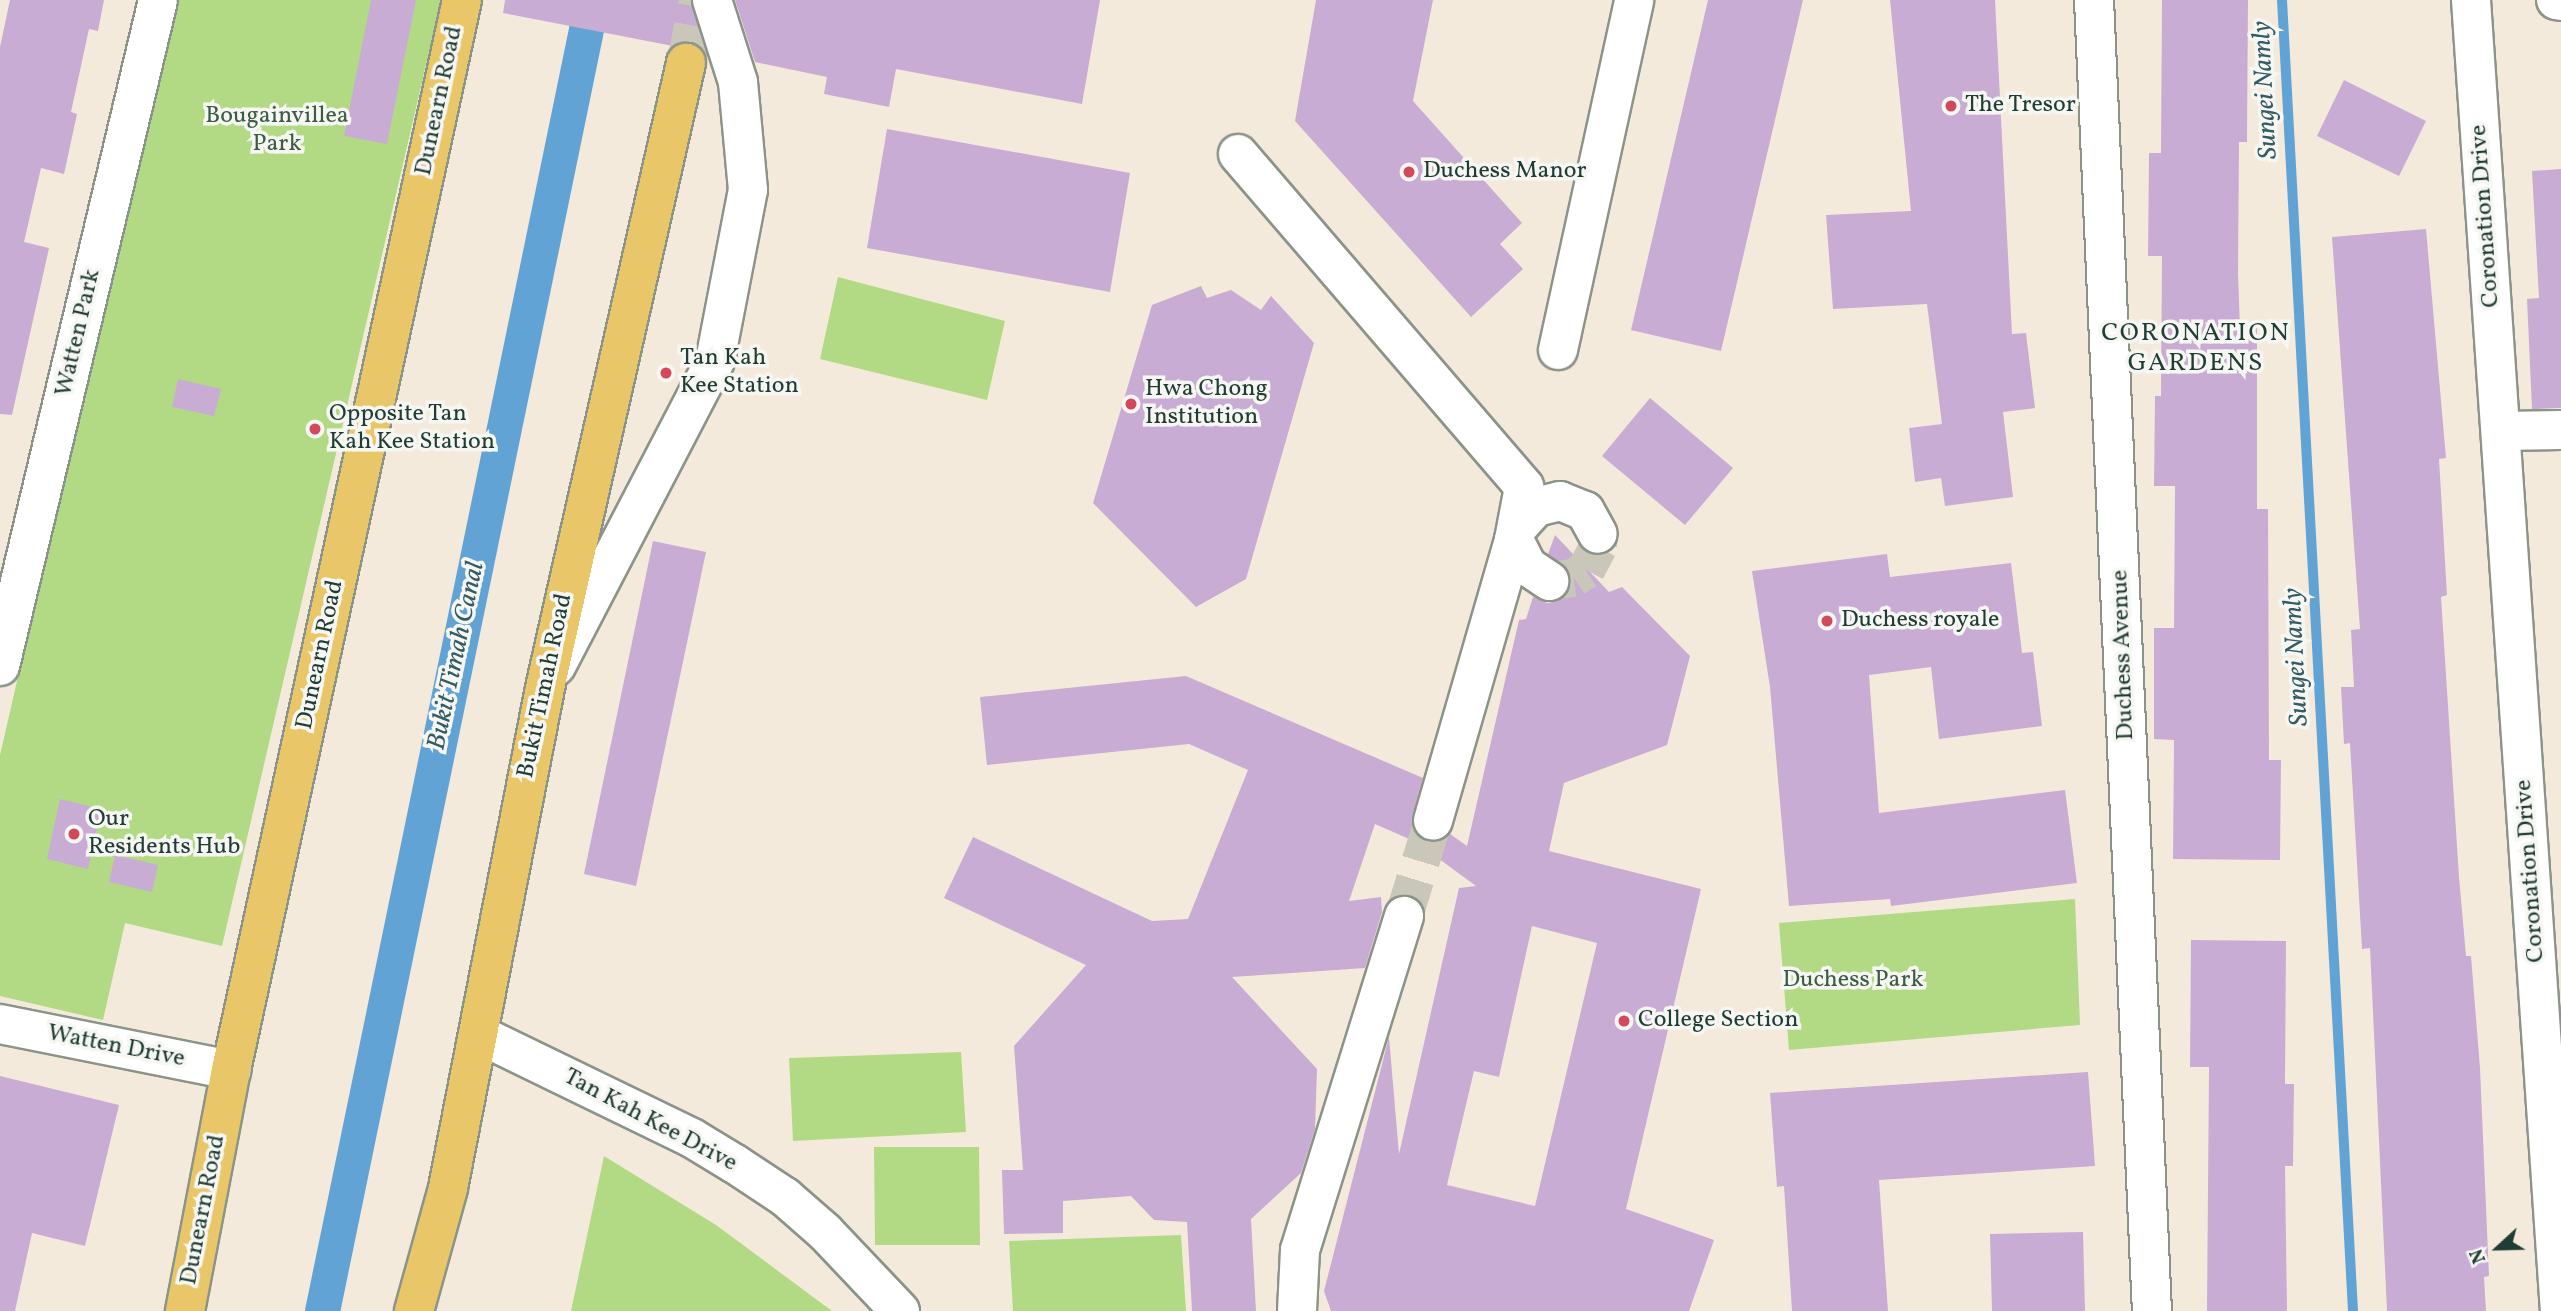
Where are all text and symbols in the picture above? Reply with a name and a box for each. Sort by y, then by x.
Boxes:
water label: Sungei Namly [2247,20,2285,160]
street label: Dunearn Road [410,24,470,178]
place label: The Tresor [1965,92,2077,120]
marker: The Tresor [1943,98,1959,114]
park label: Bougainvillea Park [205,103,349,159]
street label: Coronation Drive [2465,124,2507,308]
place label: Duchess Manor [1423,158,1587,186]
marker: Duchess Manor [1401,164,1417,180]
street label: Watten Park [50,266,108,400]
district label: CORONATION GARDENS [2102,318,2290,380]
place label: Tan Kah Kee Station [680,345,799,401]
marker: Tan Kah Kee Station [658,365,674,381]
place label: Hwa Chong Institution [1145,376,1268,432]
marker: Hwa Chong Institution [1123,396,1139,412]
place label: Opposite Tan Kah Kee Station [329,401,495,457]
marker: Opposite Tan Kah Kee Station [307,421,323,437]
water label: Bukit Timah Canal [422,559,492,753]
street label: Duchess Avenue [2107,569,2141,741]
street label: Dunearn Road [291,578,351,732]
water label: Sungei Namly [2278,587,2316,727]
street label: Bukit Timah Road [512,591,580,781]
place label: Duchess royale [1841,607,1999,635]
marker: Duchess royale [1819,613,1835,629]
street label: Coronation Drive [2510,779,2552,963]
place label: Our Residents Hub [88,806,240,862]
marker: Our Residents Hub [66,826,82,842]
park label: Duchess Park [1782,967,1924,995]
place label: College Section [1638,1007,1798,1035]
marker: College Section [1616,1013,1632,1029]
street label: Watten Drive [45,1020,187,1074]
street label: Tan Kah Kee Drive [558,1063,742,1179]
street label: Dunearn Road [175,1133,233,1287]
north arrow [2463,1213,2533,1283]
text: N [2464,1245,2493,1267]

